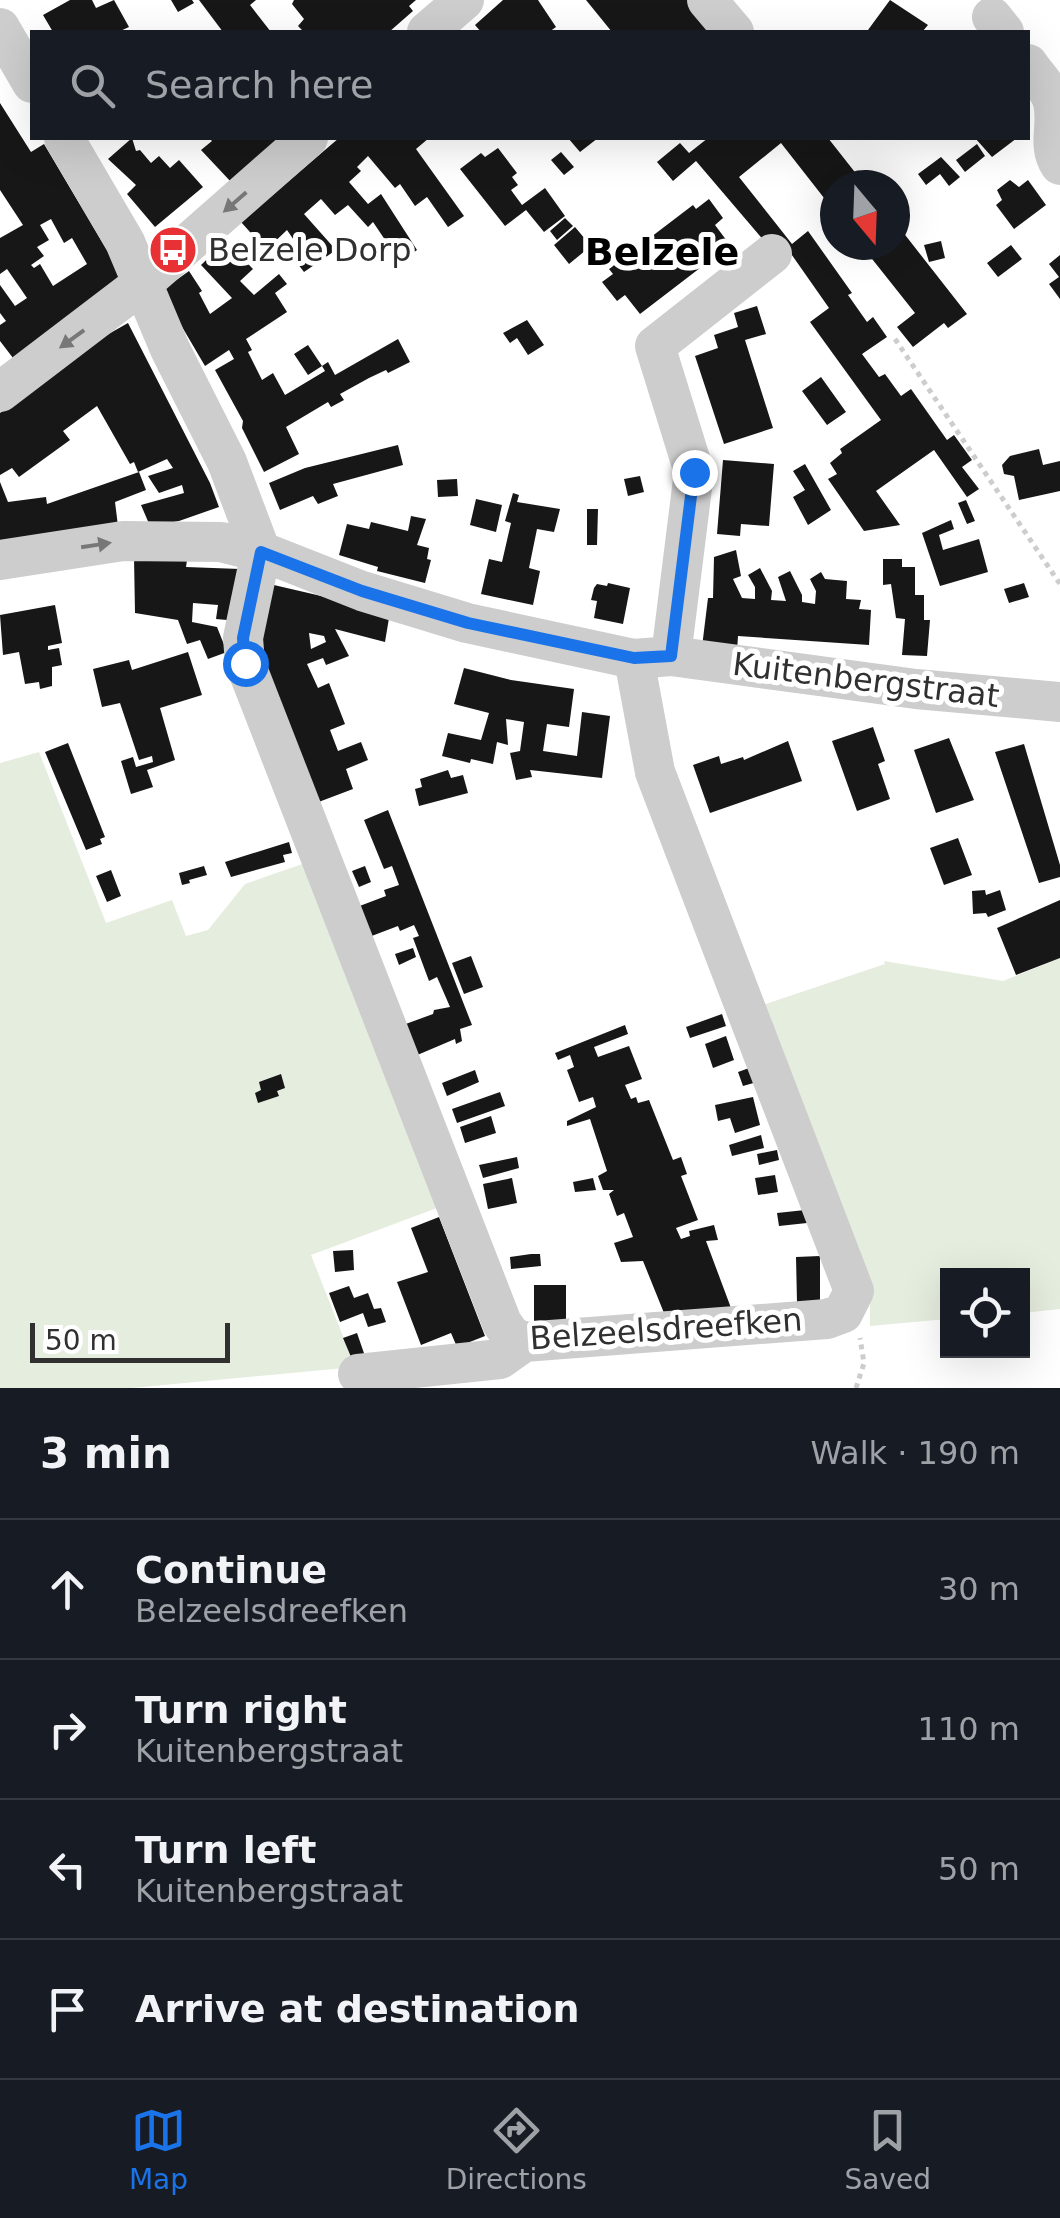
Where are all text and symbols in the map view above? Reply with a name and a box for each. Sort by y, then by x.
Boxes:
search box [30,30,1030,140]
icon: search [65,58,120,113]
text: Search here [145,63,373,107]
north arrow [820,170,910,260]
one-way arrow [223,190,247,213]
bus stop icon: Belzele Dorp [147,224,199,276]
district label: Belzele [585,230,739,274]
place label: Belzele Dorp [208,231,411,269]
one-way arrow [59,328,86,348]
route end [672,450,718,496]
one-way arrow [81,537,113,552]
route start [223,641,269,687]
street label: Kuitenbergstraat [731,645,1001,715]
map controls [940,1268,1030,1358]
button: locate [940,1268,1030,1358]
street label: Belzeelsdreefken [528,1301,804,1357]
scale bar [30,1318,230,1362]
text: 50 m [45,1324,117,1357]
text: 3 min [40,1429,172,1478]
text: Walk · 190 m [810,1434,1020,1472]
text: Continue [135,1548,327,1592]
icon: ahead [40,1562,95,1617]
text: 30 m [938,1570,1020,1608]
text: Belzeelsdreefken [135,1592,408,1630]
text: Turn right [135,1688,347,1732]
icon: right [40,1702,95,1757]
text: 110 m [918,1710,1020,1748]
text: Kuitenbergstraat [135,1732,403,1770]
text: Turn left [135,1828,316,1872]
icon: left [40,1842,95,1897]
text: 50 m [938,1850,1020,1888]
text: Kuitenbergstraat [135,1872,403,1910]
icon: arrive [40,1982,95,2037]
text: Arrive at destination [135,1987,580,2031]
tab: Map [129,2103,188,2196]
tab: Directions [446,2103,587,2196]
tab: Saved [845,2103,931,2196]

